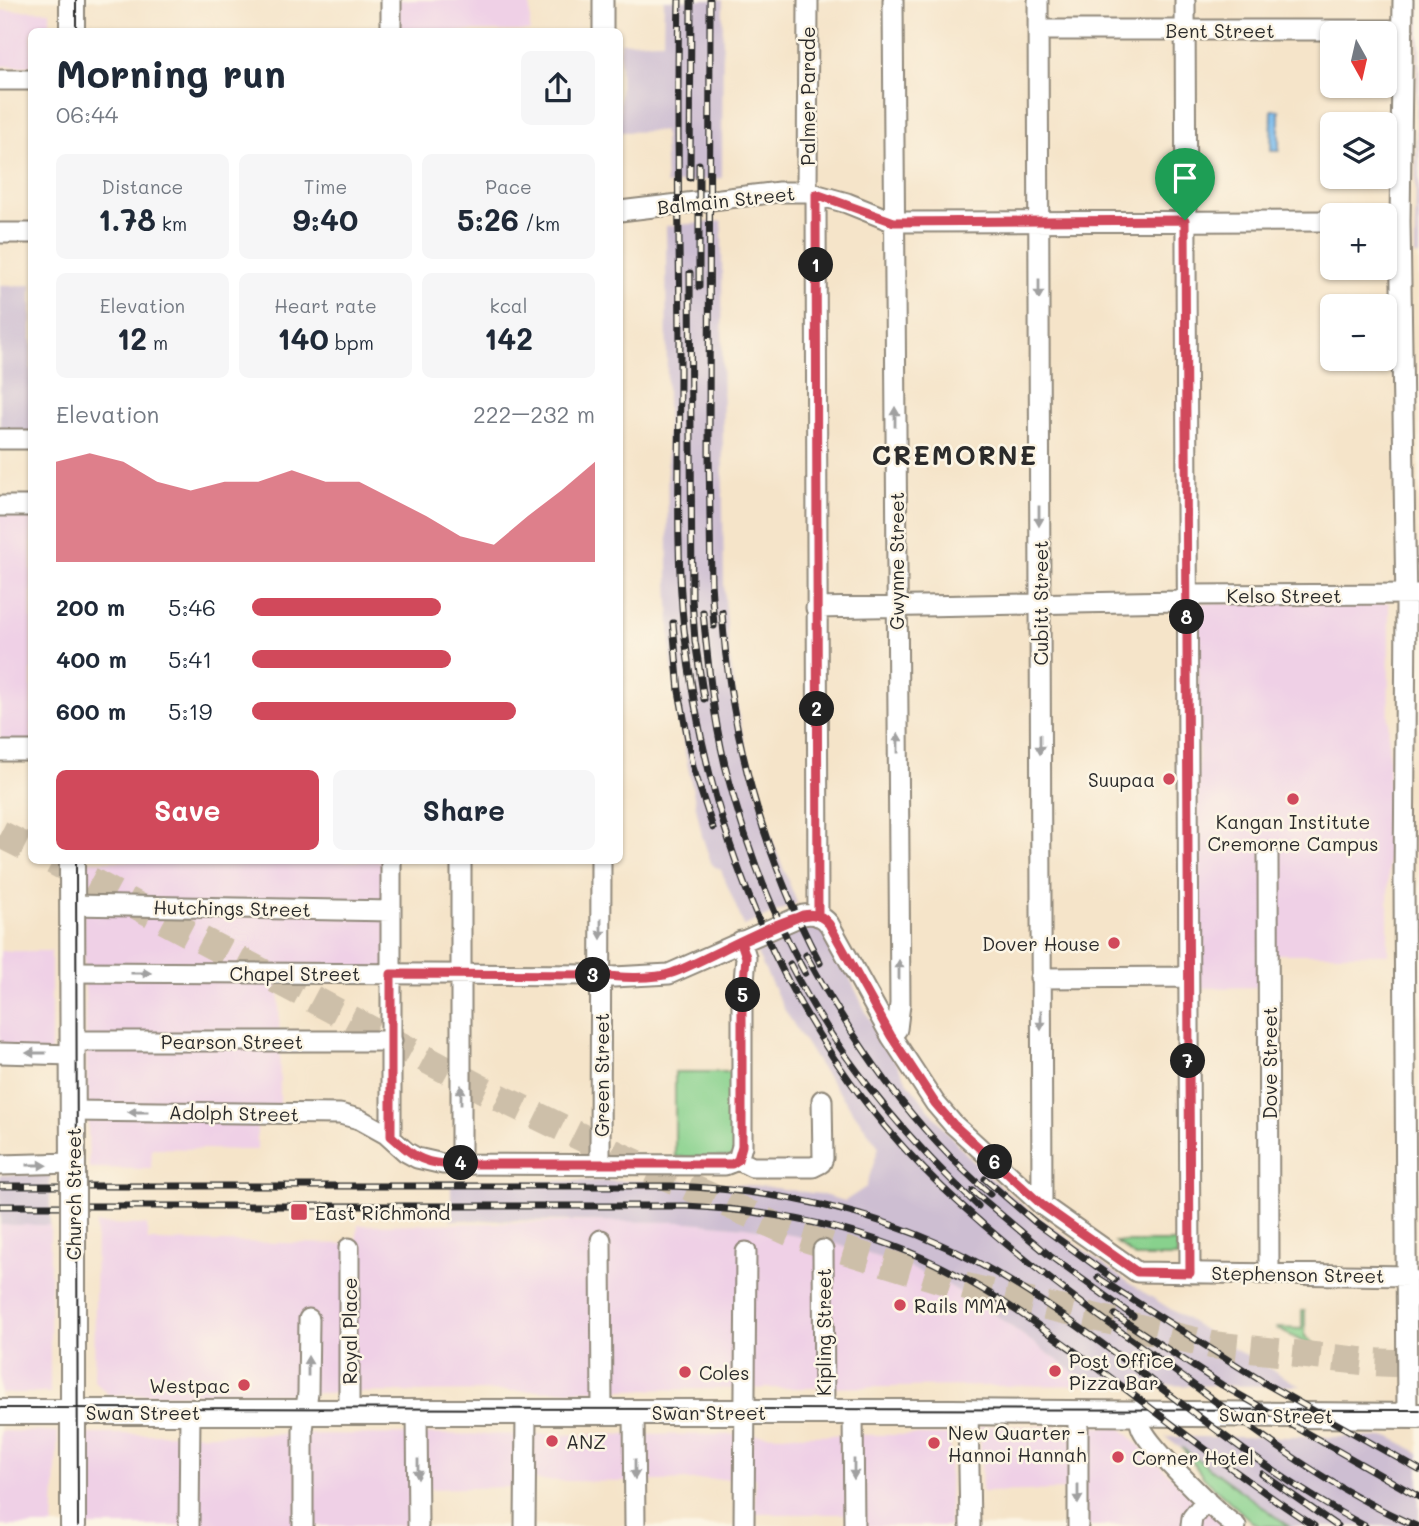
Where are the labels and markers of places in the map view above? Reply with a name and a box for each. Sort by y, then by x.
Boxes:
pin [1155,148,1215,220]
pin: 1 [798,247,834,282]
pin: 8 [1170,600,1204,634]
pin: 2 [800,692,834,726]
place label: Suupaa [1088,767,1155,792]
marker: Suupaa [1161,771,1177,787]
marker: Kangan Institute Cremorne Campus [1285,791,1301,807]
place label: Kangan Institute Cremorne Campus [1207,809,1379,856]
place label: Dover House [982,931,1100,956]
marker: Dover House [1106,935,1122,951]
pin: 3 [576,958,610,992]
pin: 5 [726,978,760,1012]
pin: 7 [1170,1044,1206,1078]
pin: 6 [978,1144,1012,1180]
pin: 4 [444,1146,478,1180]
place label: East Richmond [315,1200,450,1225]
marker: East Richmond [289,1202,309,1222]
place label: Rails MMA [914,1293,1007,1318]
marker: Rails MMA [892,1297,908,1313]
place label: Post Office Pizza Bar [1069,1348,1174,1395]
place label: Coles [699,1360,750,1385]
marker: Post Office Pizza Bar [1047,1363,1063,1379]
marker: Coles [677,1364,693,1380]
place label: Westpac [149,1373,230,1398]
marker: Westpac [236,1377,252,1393]
place label: New Quarter - Hannoi Hannah [948,1420,1087,1467]
place label: ANZ [566,1429,606,1454]
marker: ANZ [544,1433,560,1449]
marker: New Quarter - Hannoi Hannah [926,1435,942,1451]
place label: Corner Hotel [1132,1445,1254,1470]
marker: Corner Hotel [1110,1449,1126,1465]

